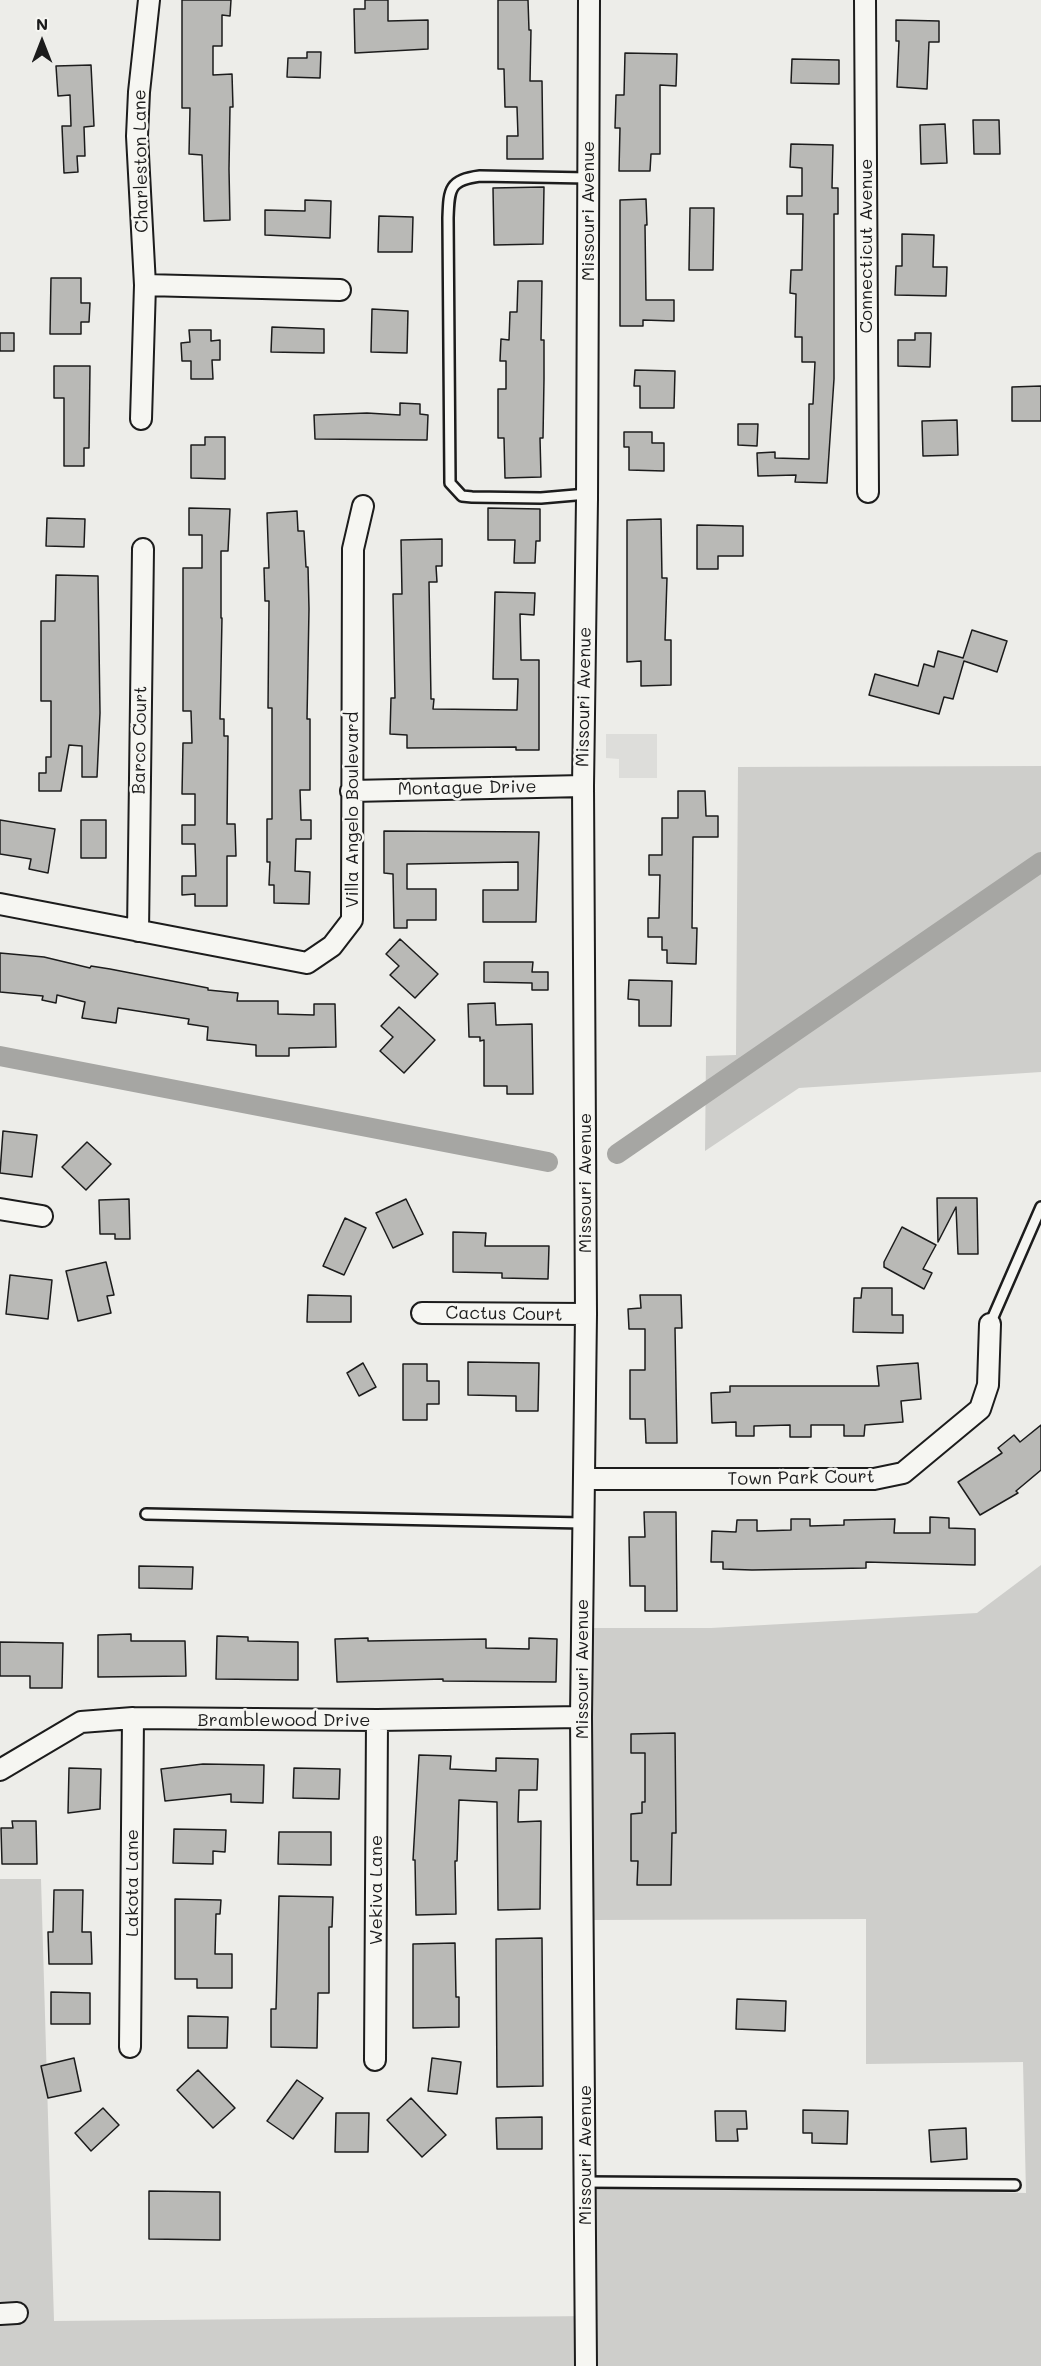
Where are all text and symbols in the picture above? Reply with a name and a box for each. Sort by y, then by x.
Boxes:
north arrow [12,12,72,72]
text: N [36,13,48,34]
street label: Charleston Lane [129,89,153,233]
street label: Missouri Avenue [577,141,599,281]
street label: Connecticut Avenue [855,158,877,334]
street label: Missouri Avenue [572,627,596,767]
street label: Barco Court [128,685,152,795]
street label: Villa Angelo Boulevard [341,712,363,908]
street label: Montague Drive [397,776,537,800]
street label: Missouri Avenue [574,1113,596,1253]
street label: Cactus Court [445,1302,563,1326]
street label: Town Park Court [727,1466,875,1490]
street label: Missouri Avenue [571,1599,593,1739]
street label: Bramblewood Drive [198,1709,370,1731]
street label: Lakota Lane [121,1829,143,1937]
street label: Wekiva Lane [365,1835,387,1945]
street label: Missouri Avenue [574,2085,596,2225]

